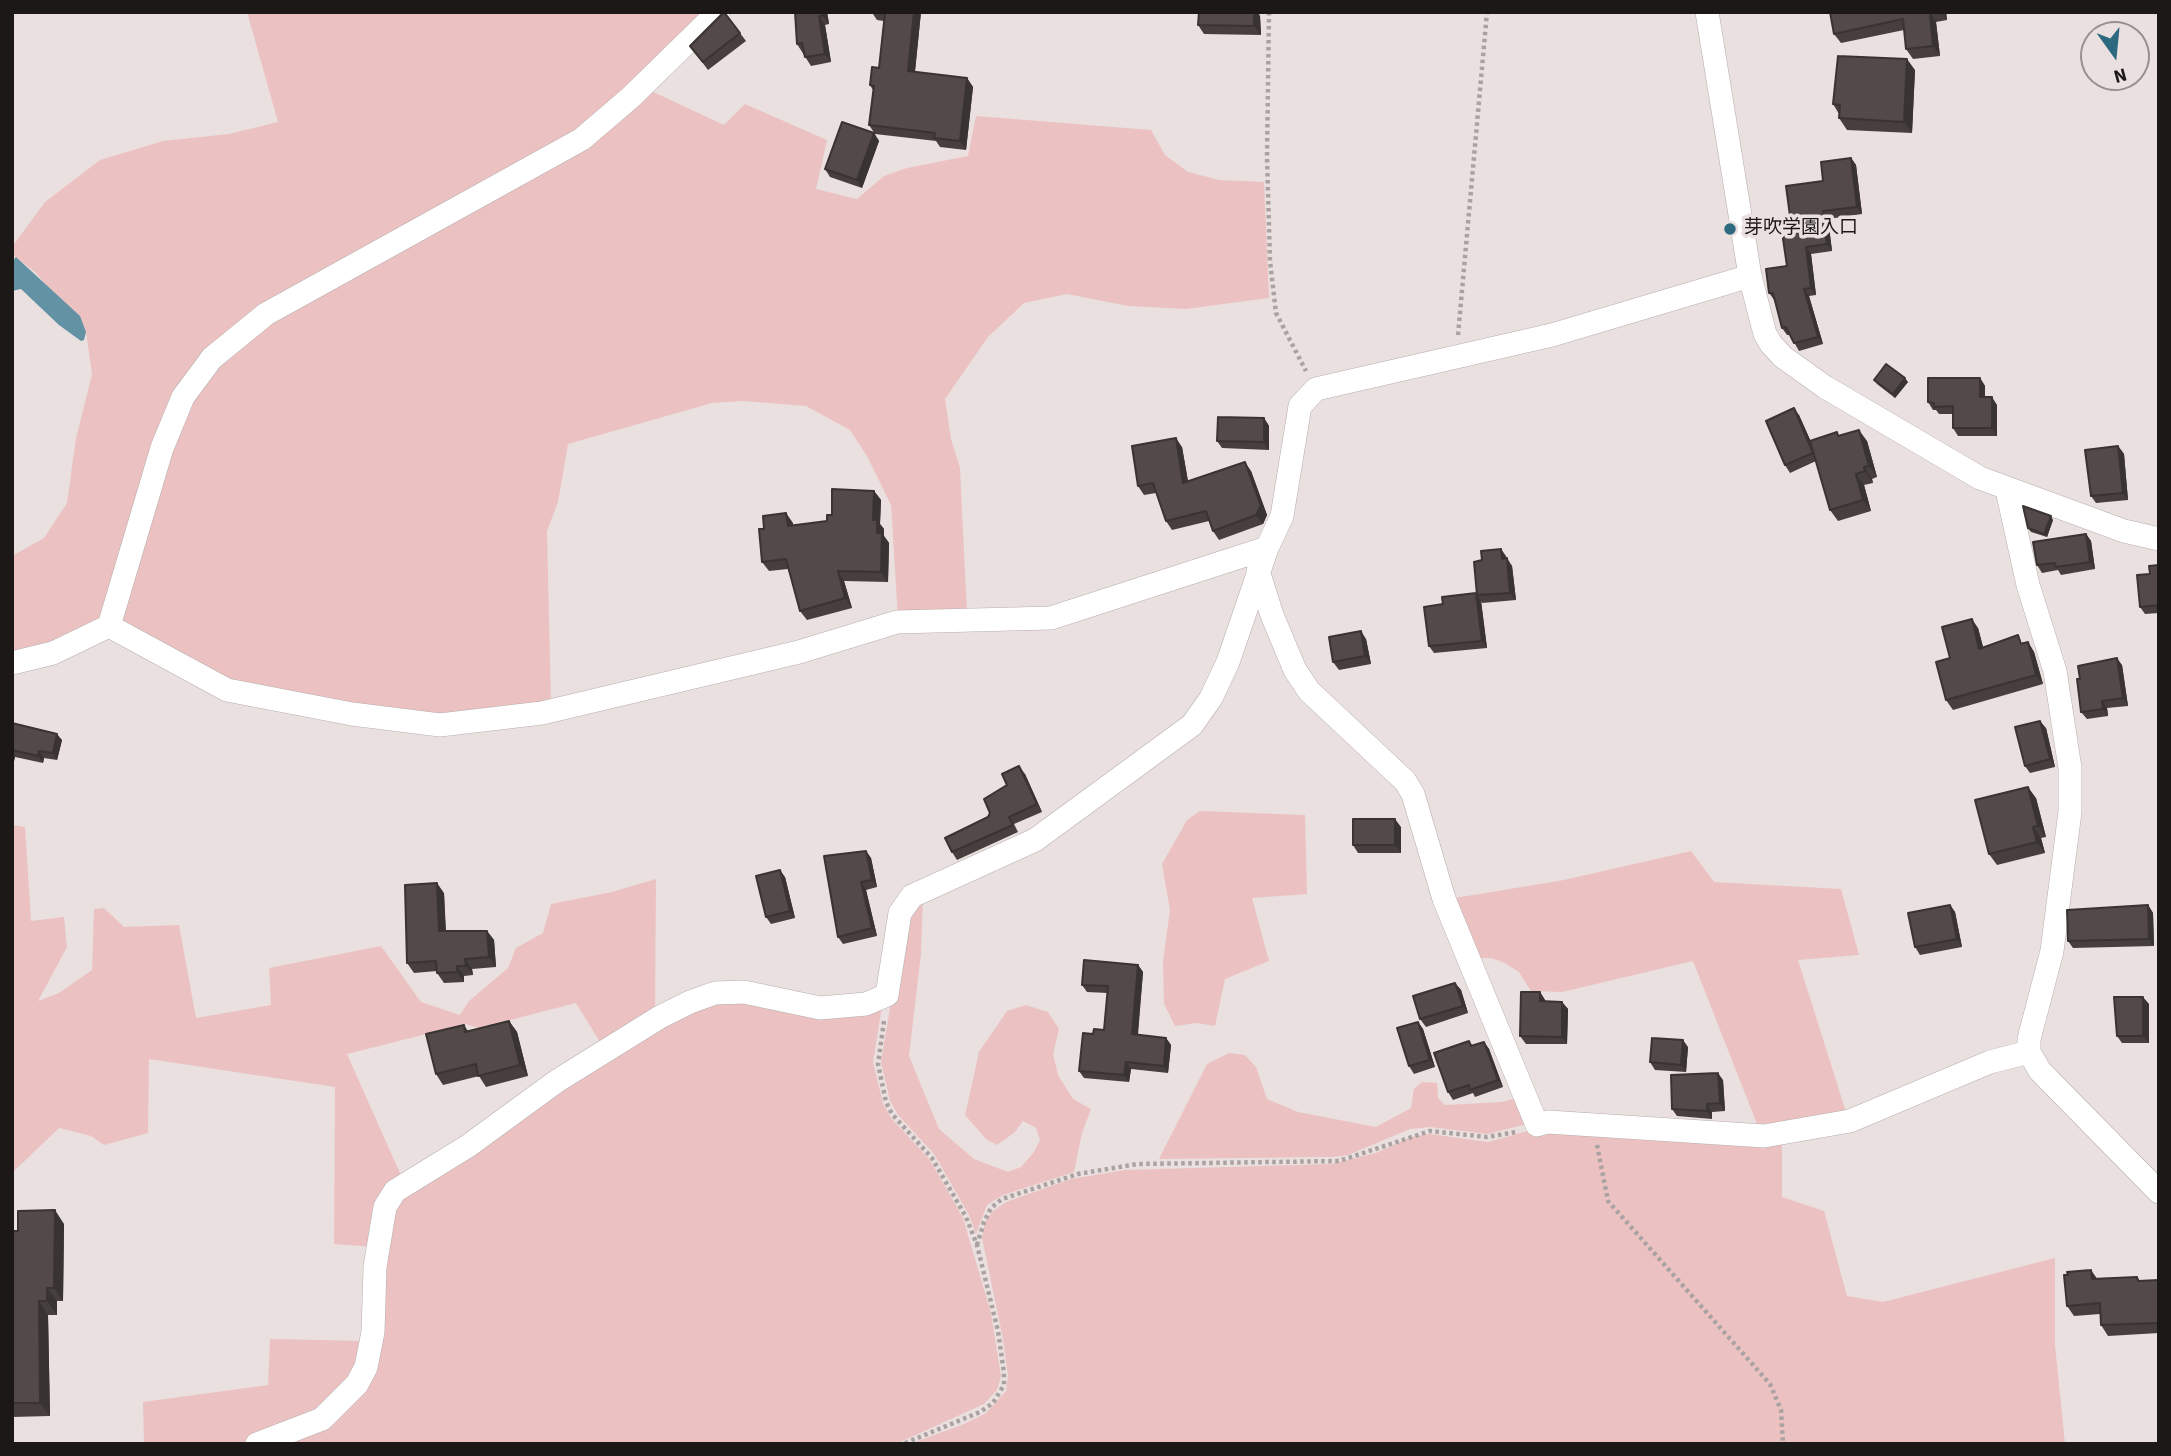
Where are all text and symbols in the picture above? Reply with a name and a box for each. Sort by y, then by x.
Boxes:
north arrow [2080,21,2150,91]
text: N [2110,60,2130,90]
place label: 芽吹学園入口 [1744,218,1858,240]
marker: 芽吹学園入口 [1722,221,1738,237]

